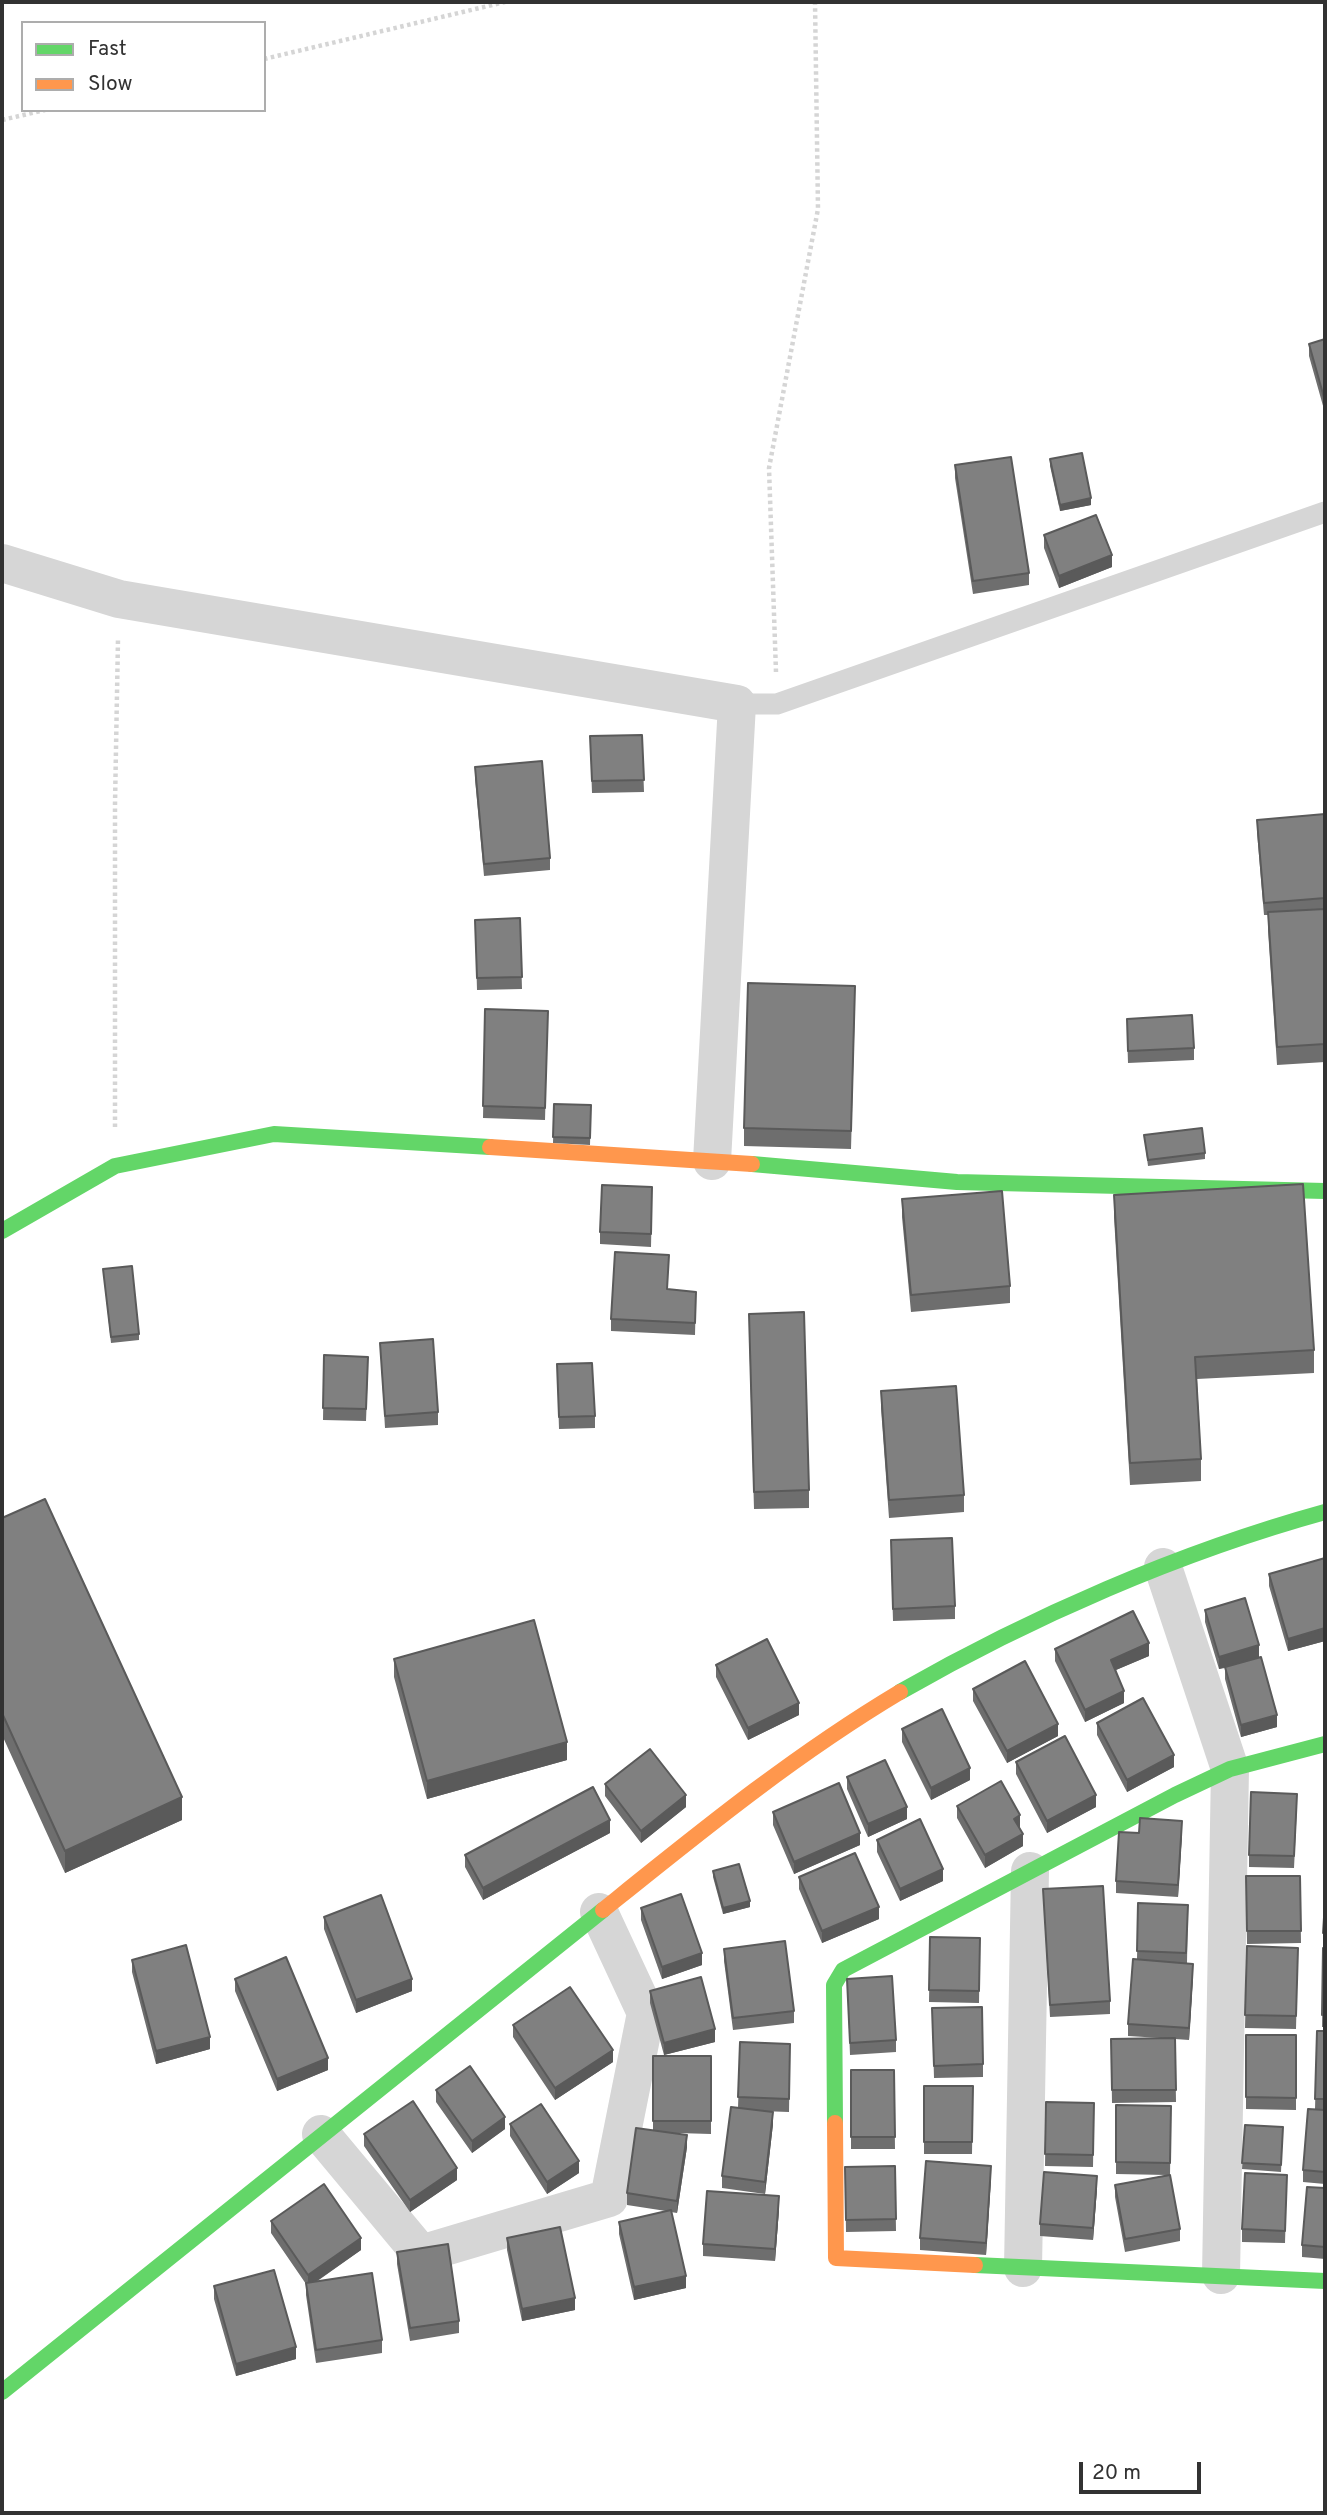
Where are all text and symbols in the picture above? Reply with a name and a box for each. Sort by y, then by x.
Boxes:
legend [21,21,266,112]
text: Fast [88,36,127,63]
text: Slow [88,71,133,98]
scale bar [1082,2448,1204,2492]
text: 20 m [1092,2460,1141,2487]

